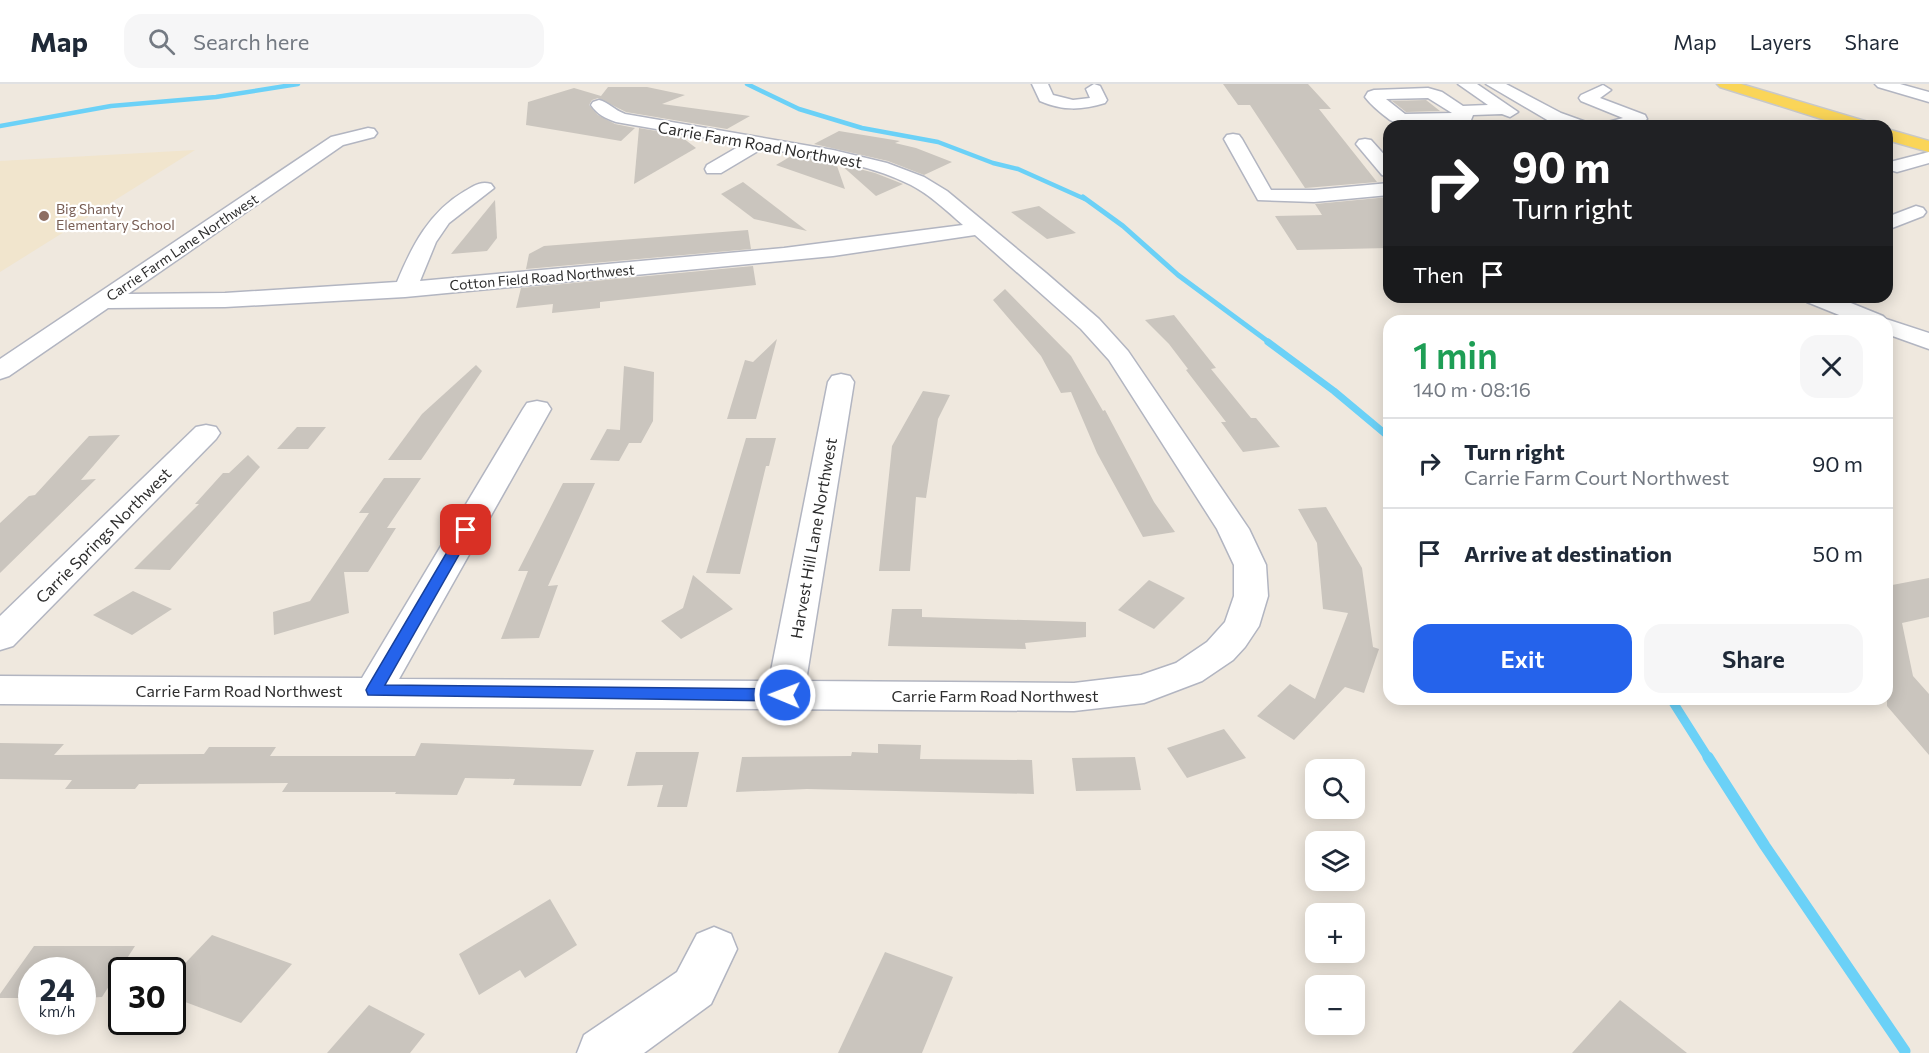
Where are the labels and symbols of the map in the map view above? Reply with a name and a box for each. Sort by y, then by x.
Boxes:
street label: Carrie Farm Road Northwest [656,117,864,171]
street label: Carrie Farm Lane Northwest [103,190,261,304]
place label: Big Shanty Elementary School [56,200,175,233]
marker: Big Shanty Elementary School [37,209,51,223]
street label: Cotton Field Road Northwest [449,260,635,294]
street label: Harvest Hill Lane Northwest [786,436,840,640]
street label: Carrie Springs Northwest [31,463,175,607]
pin [440,504,491,555]
position arrow [753,663,817,727]
street label: Carrie Farm Road Northwest [135,681,343,700]
street label: Carrie Farm Road Northwest [891,686,1099,705]
speed limit sign: 30 [108,957,186,1035]

